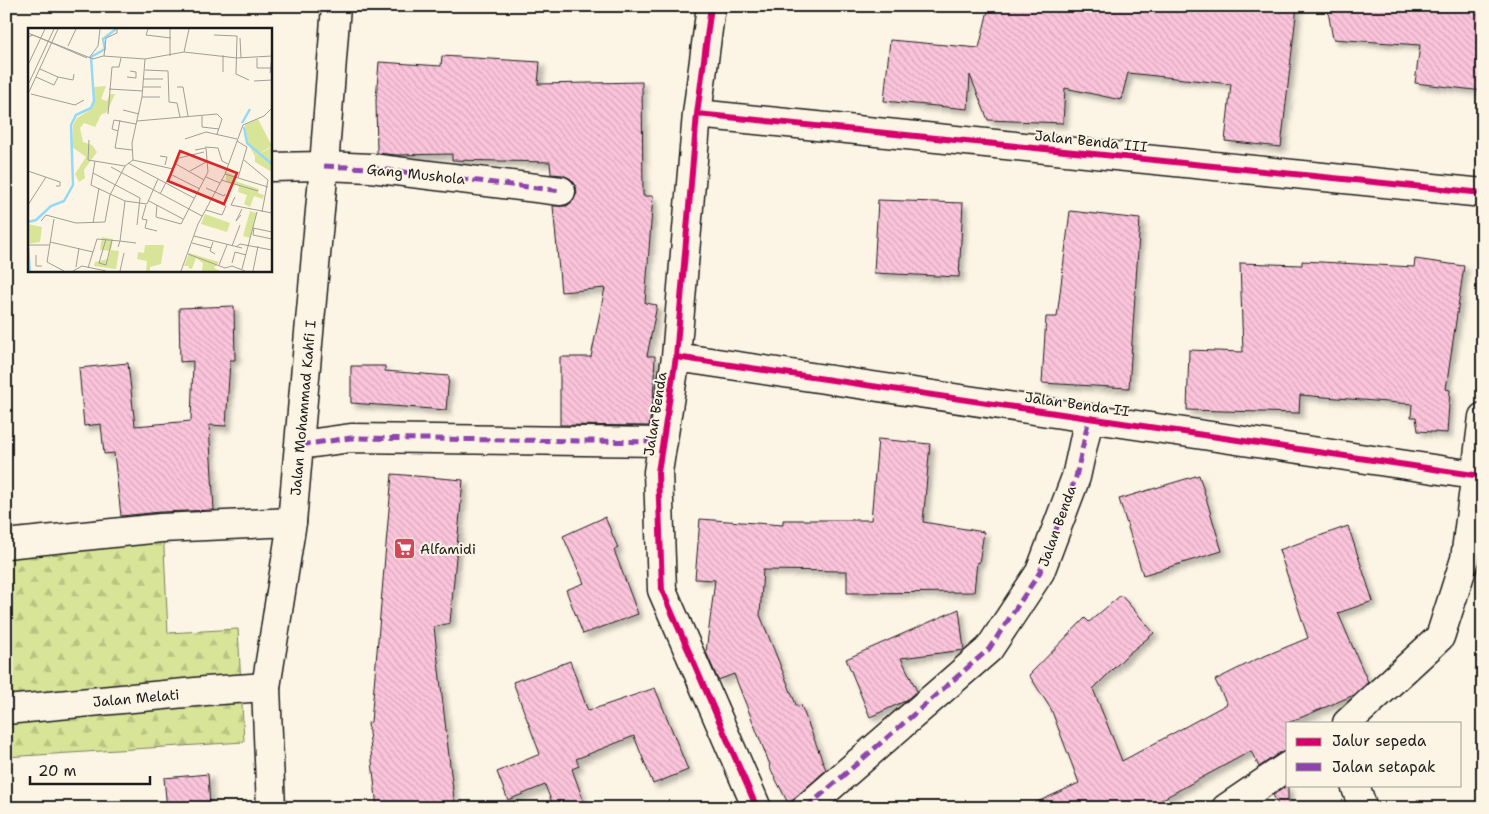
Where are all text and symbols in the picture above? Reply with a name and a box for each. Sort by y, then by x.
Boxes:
inset map [28,28,271,271]
street label: Jalan Benda III [1034,126,1149,156]
street label: Gang Mushola [366,160,466,188]
street label: Jalan Mohammad Kahfi I [286,319,320,497]
street label: Jalan Benda [639,370,671,457]
street label: Jalan Benda II [1023,388,1131,420]
street label: Jalan Benda [1034,483,1080,569]
supermarket icon: Alfamidi [392,537,416,561]
place label: Alfamidi [420,540,476,558]
street label: Jalan Melati [92,685,180,711]
legend [1286,722,1462,786]
text: Jalur sepeda [1332,731,1427,751]
scale bar [30,754,150,786]
text: Jalan setapak [1332,757,1436,777]
text: 20 m [38,761,77,781]

